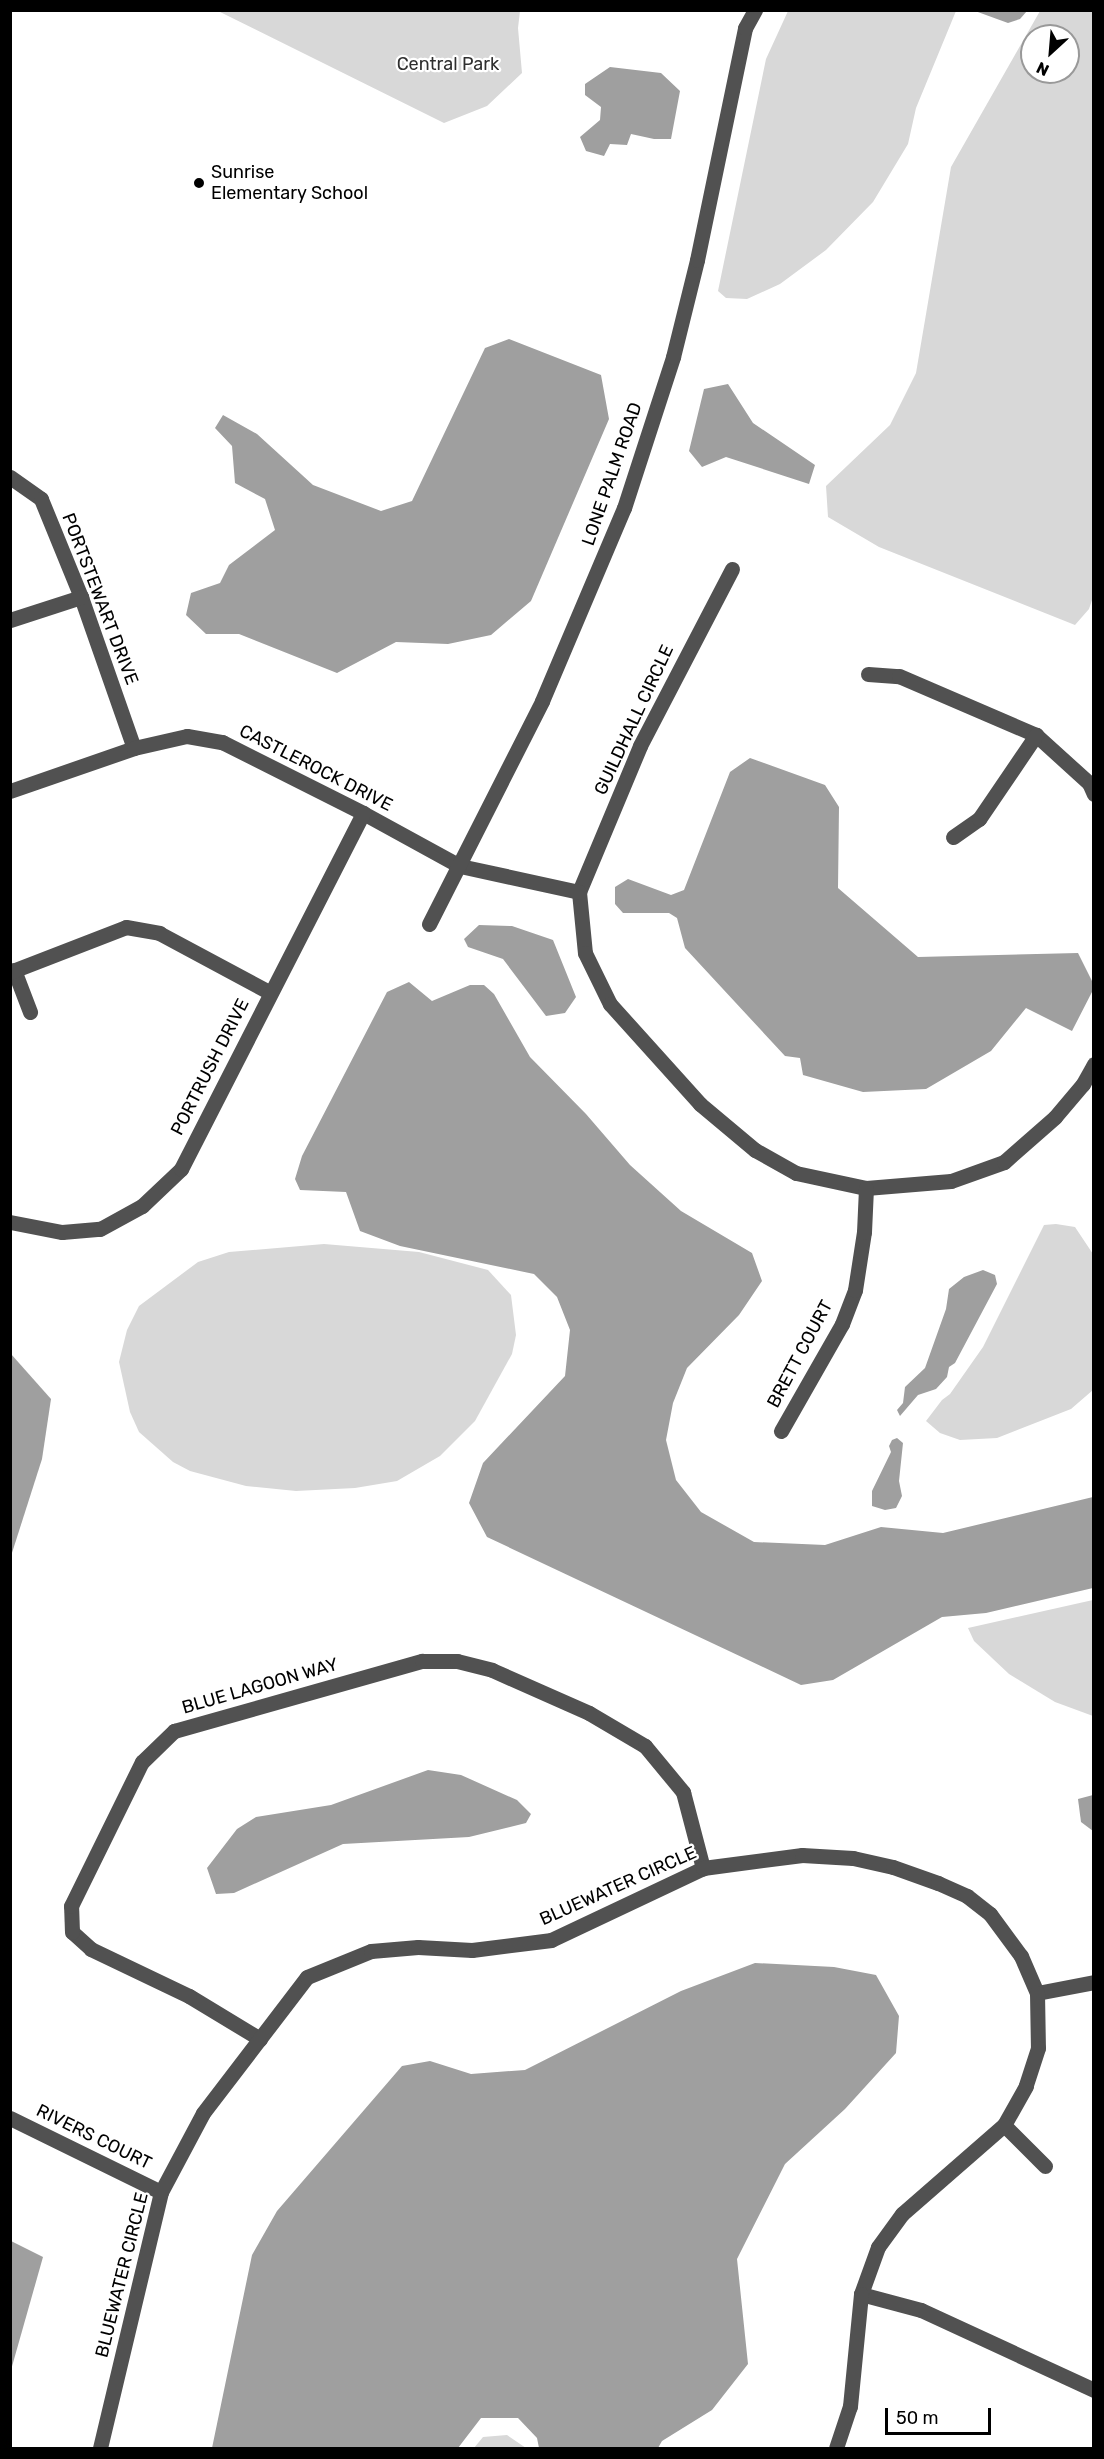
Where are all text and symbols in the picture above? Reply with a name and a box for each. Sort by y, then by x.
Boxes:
north arrow [1020,24,1080,84]
park label: Central Park [397,53,499,75]
text: N [1033,58,1052,80]
place label: Sunrise Elementary School [211,162,369,204]
marker: Sunrise Elementary School [192,176,206,190]
street label: LONE PALM ROAD [577,400,647,548]
street label: PORTSTEWART DRIVE [57,510,143,688]
street label: GUILDHALL CIRCLE [590,641,678,799]
street label: CASTLEROCK DRIVE [236,720,396,816]
street label: PORTRUSH DRIVE [166,995,254,1139]
street label: BRETT COURT [763,1296,837,1412]
street label: BLUE LAGOON WAY [179,1653,341,1719]
street label: BLUEWATER CIRCLE [536,1842,700,1930]
street label: RIVERS COURT [33,2100,155,2174]
street label: BLUEWATER CIRCLE [91,2190,153,2360]
scale bar [888,2396,994,2434]
text: 50 m [896,2407,939,2429]

